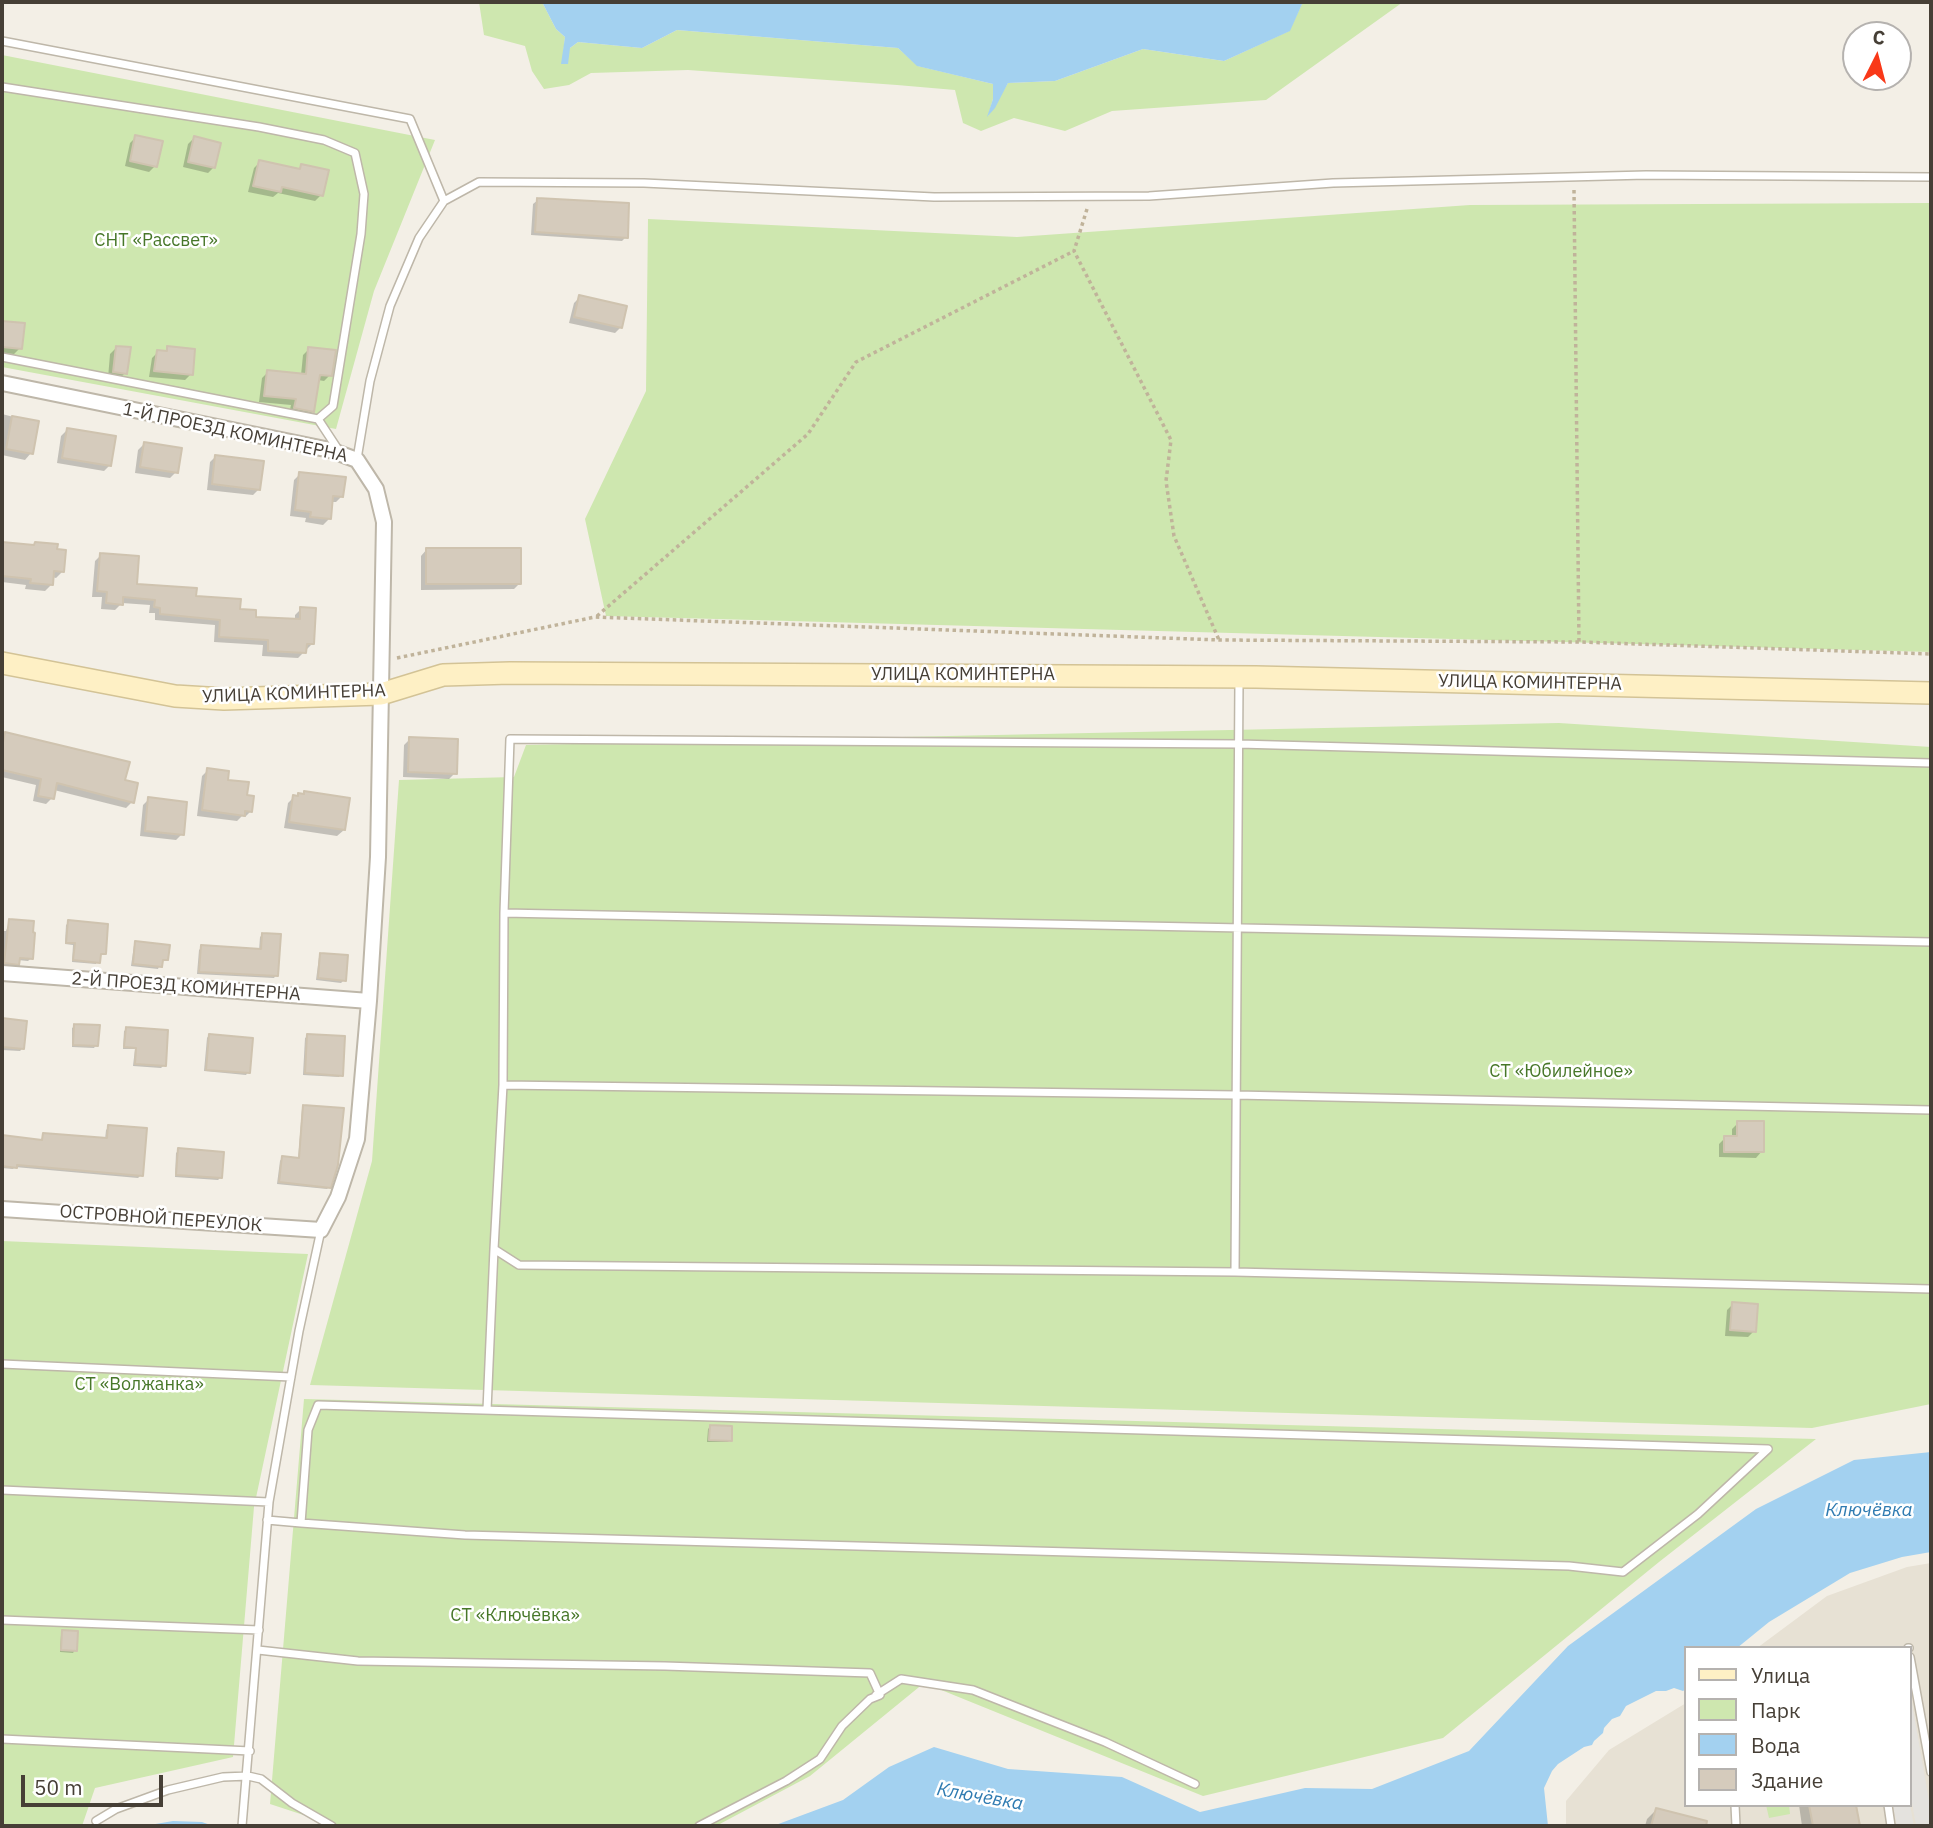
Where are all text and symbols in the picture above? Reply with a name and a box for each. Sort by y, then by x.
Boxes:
north arrow [1842,21,1912,91]
text: С [1872,25,1886,50]
park label: СНТ «Рассвет» [94,230,218,252]
street label: 1-Й ПРОЕЗД КОМИНТЕРНА [120,399,350,467]
street label: УЛИЦА КОМИНТЕРНА [871,664,1055,686]
street label: УЛИЦА КОМИНТЕРНА [1438,671,1622,695]
street label: УЛИЦА КОМИНТЕРНА [202,680,386,708]
street label: 2-Й ПРОЕЗД КОМИНТЕРНА [71,968,301,1006]
park label: СТ «Юбилейное» [1489,1061,1633,1083]
street label: ОСТРОВНОЙ ПЕРЕУЛОК [59,1201,263,1237]
park label: СТ «Волжанка» [74,1374,204,1396]
water label: Ключёвка [1825,1500,1913,1522]
park label: СТ «Ключёвка» [450,1605,580,1627]
legend [1685,1646,1912,1807]
text: Улица [1751,1661,1810,1689]
text: Парк [1751,1696,1801,1724]
text: Вода [1751,1731,1800,1759]
scale bar [24,1762,166,1806]
text: Здание [1751,1766,1823,1794]
text: 50 m [34,1773,83,1801]
water label: Ключёвка [935,1778,1025,1816]

